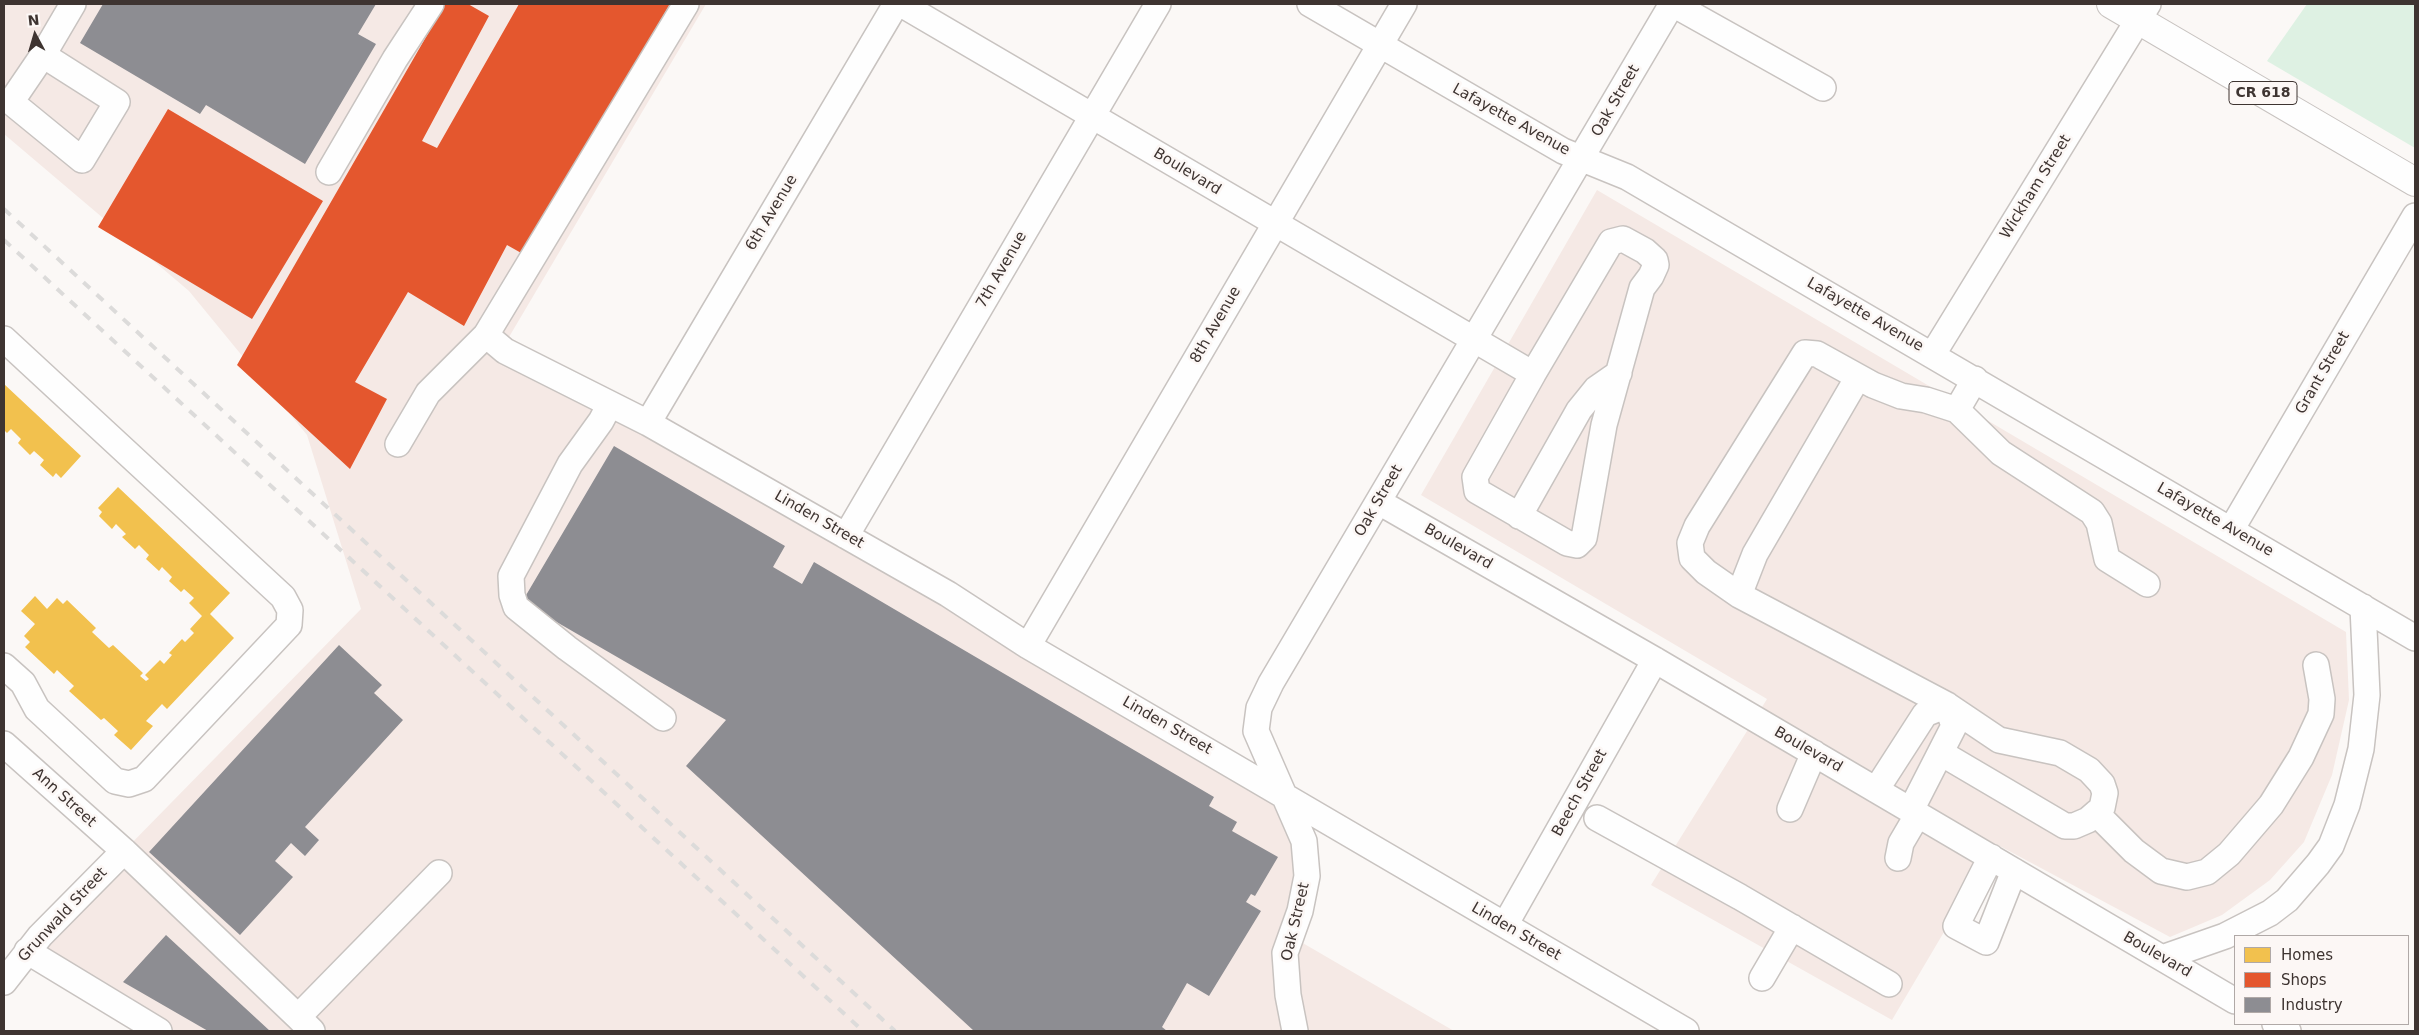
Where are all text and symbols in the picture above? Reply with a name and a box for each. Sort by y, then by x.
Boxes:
north arrow [10,10,60,60]
text: N [27,12,40,29]
street label: Oak Street [1588,62,1644,140]
street label: Lafayette Avenue [1449,80,1573,160]
road number: CR 618 [2229,82,2297,105]
street label: Wickham Street [1997,132,2075,242]
street label: Boulevard [1150,145,1224,199]
street label: 6th Avenue [742,172,802,254]
street label: 7th Avenue [973,229,1031,311]
street label: Lafayette Avenue [1804,274,1926,356]
street label: 8th Avenue [1187,284,1245,366]
street label: Grant Street [2292,328,2354,418]
street label: Oak Street [1351,462,1407,540]
street label: Lafayette Avenue [2154,479,2276,561]
street label: Linden Street [771,487,867,553]
street label: Boulevard [1421,520,1495,574]
street label: Linden Street [1119,693,1215,759]
street label: Boulevard [1771,723,1845,777]
street label: Beech Street [1549,746,1611,840]
street label: Ann Street [28,765,100,831]
street label: Grunwald Street [15,864,111,966]
street label: Oak Street [1278,881,1314,963]
street label: Linden Street [1468,899,1564,965]
street label: Boulevard [2120,928,2194,982]
legend [2234,935,2409,1025]
text: Homes [2281,946,2333,964]
text: Shops [2281,971,2327,989]
text: Industry [2281,996,2343,1014]

